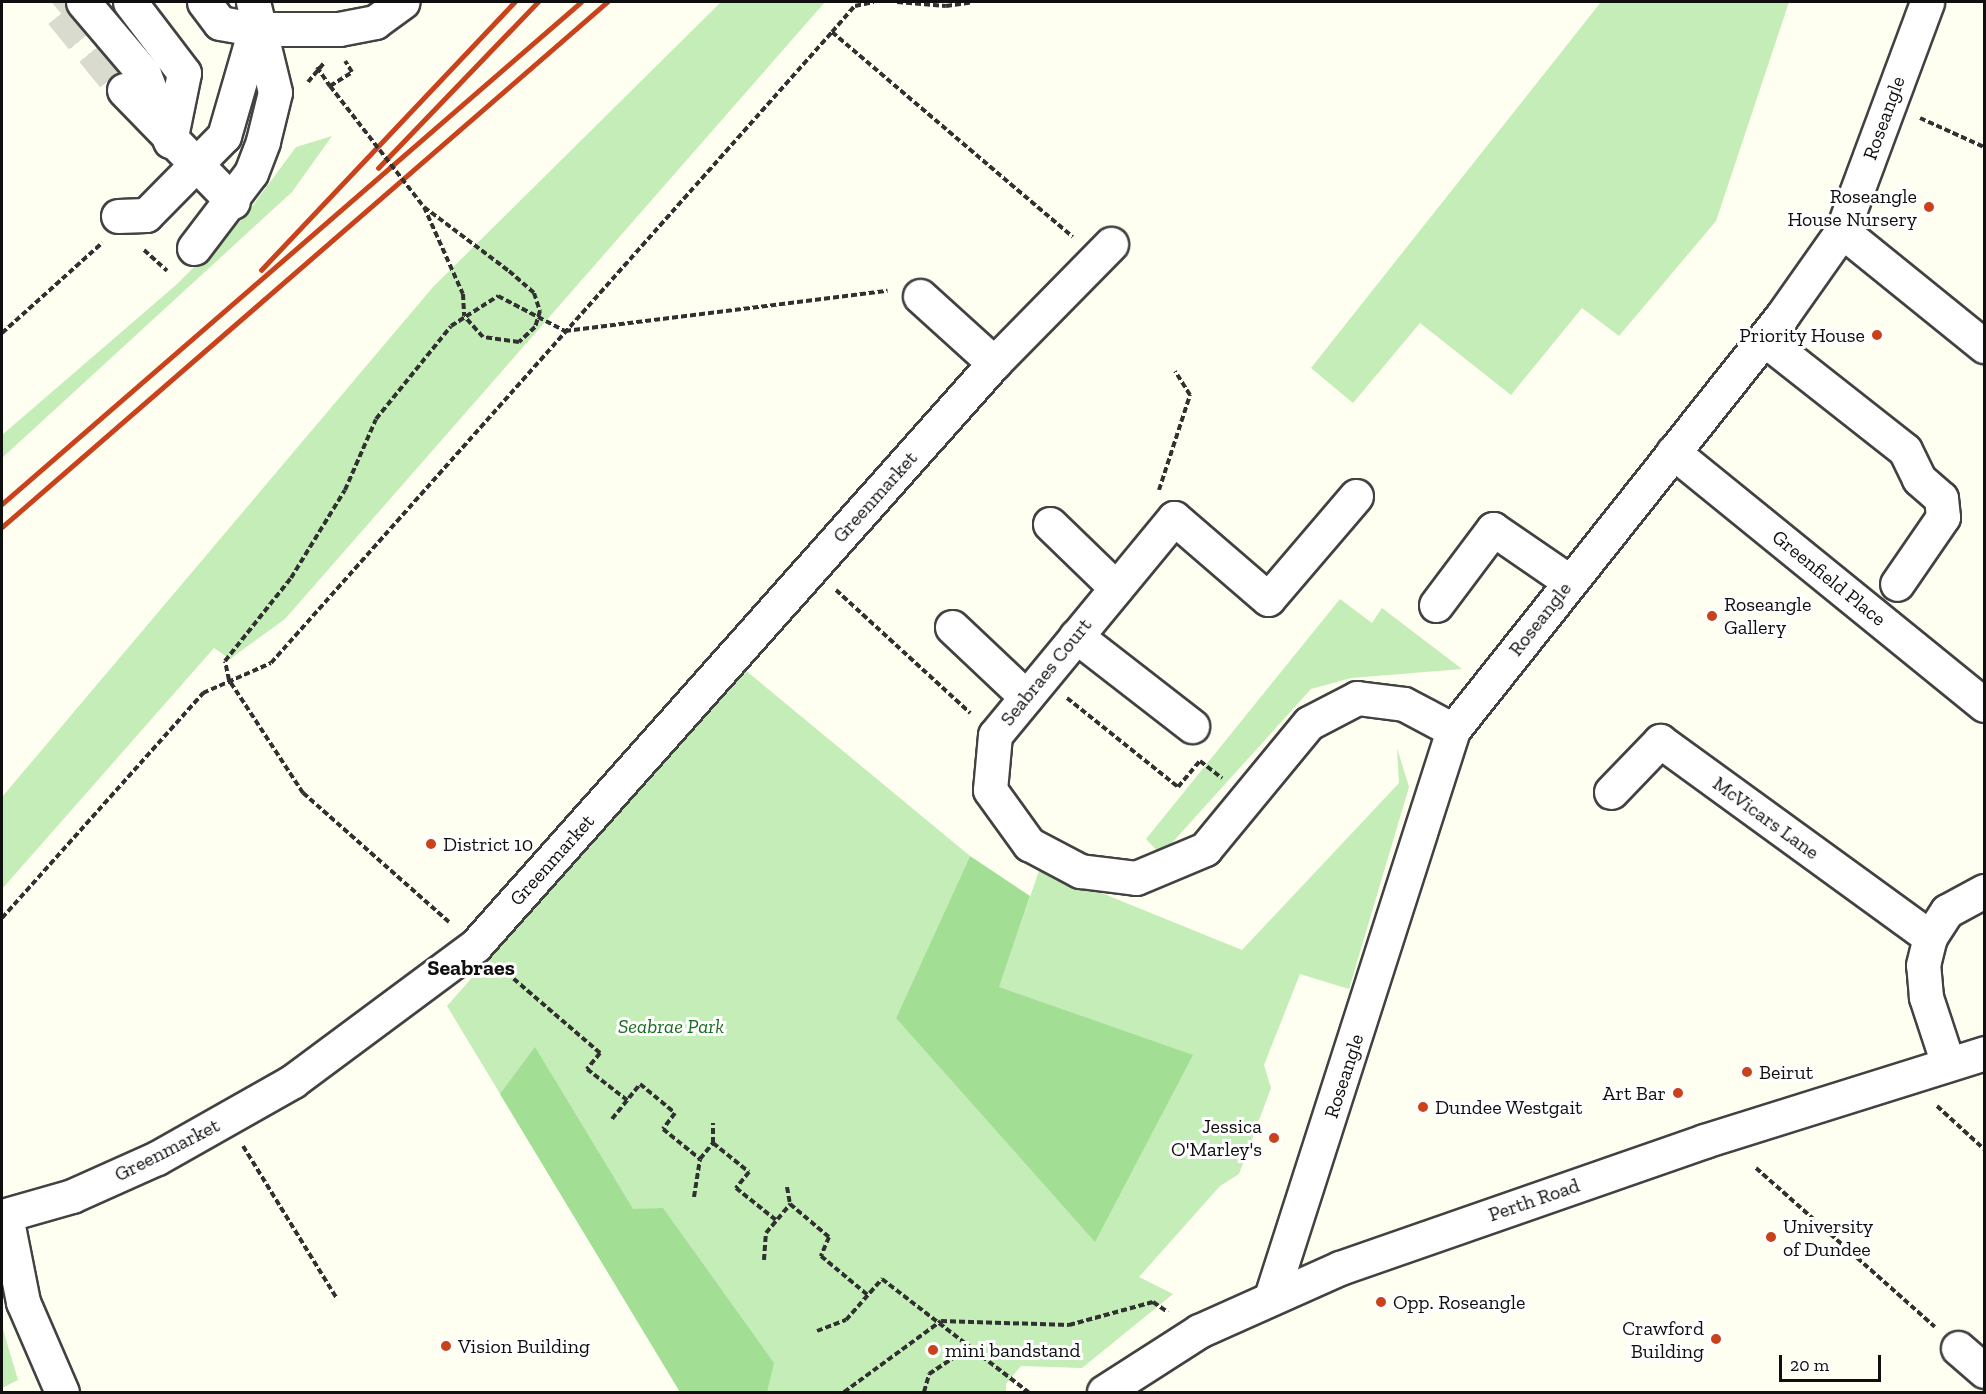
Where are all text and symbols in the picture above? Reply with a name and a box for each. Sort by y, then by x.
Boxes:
street label: Roseangle [1858,73,1910,163]
place label: Roseangle House Nursery [1787,184,1917,231]
marker: Roseangle House Nursery [1922,200,1936,214]
place label: Priority House [1739,323,1865,347]
marker: Priority House [1870,328,1884,342]
street label: Greenmarket [828,446,922,548]
street label: Greenfield Place [1767,525,1891,631]
street label: Roseangle [1504,577,1576,661]
place label: Roseangle Gallery [1724,592,1811,639]
marker: Roseangle Gallery [1705,609,1719,623]
street label: Seabraes Court [995,613,1097,731]
street label: McVicars Lane [1708,771,1824,865]
street label: Greenmarket [505,809,599,911]
place label: District 10 [443,832,533,856]
marker: District 10 [424,837,438,851]
district label: Seabraes [427,955,515,981]
park label: Seabrae Park [618,1014,724,1038]
street label: Roseangle [1319,1031,1369,1121]
place label: Beirut [1759,1060,1813,1084]
marker: Beirut [1740,1065,1754,1079]
place label: Art Bar [1603,1081,1666,1105]
marker: Art Bar [1671,1086,1685,1100]
place label: Dundee Westgait [1435,1095,1583,1119]
marker: Dundee Westgait [1416,1100,1430,1114]
street label: Greenmarket [111,1113,223,1187]
place label: Jessica O'Marley's [1171,1114,1262,1161]
marker: Jessica O'Marley's [1267,1131,1281,1145]
street label: Perth Road [1485,1173,1583,1227]
place label: University of Dundee [1783,1214,1873,1261]
marker: University of Dundee [1764,1230,1778,1244]
place label: Opp. Roseangle [1393,1290,1525,1314]
marker: Opp. Roseangle [1374,1295,1388,1309]
place label: Crawford Building [1622,1316,1704,1363]
marker: Crawford Building [1709,1332,1723,1346]
place label: Vision Building [458,1334,590,1358]
place label: mini bandstand [945,1338,1081,1362]
marker: Vision Building [439,1339,453,1353]
marker: mini bandstand [926,1343,940,1357]
scale bar [1782,1343,1884,1381]
text: 20 m [1790,1354,1829,1376]

